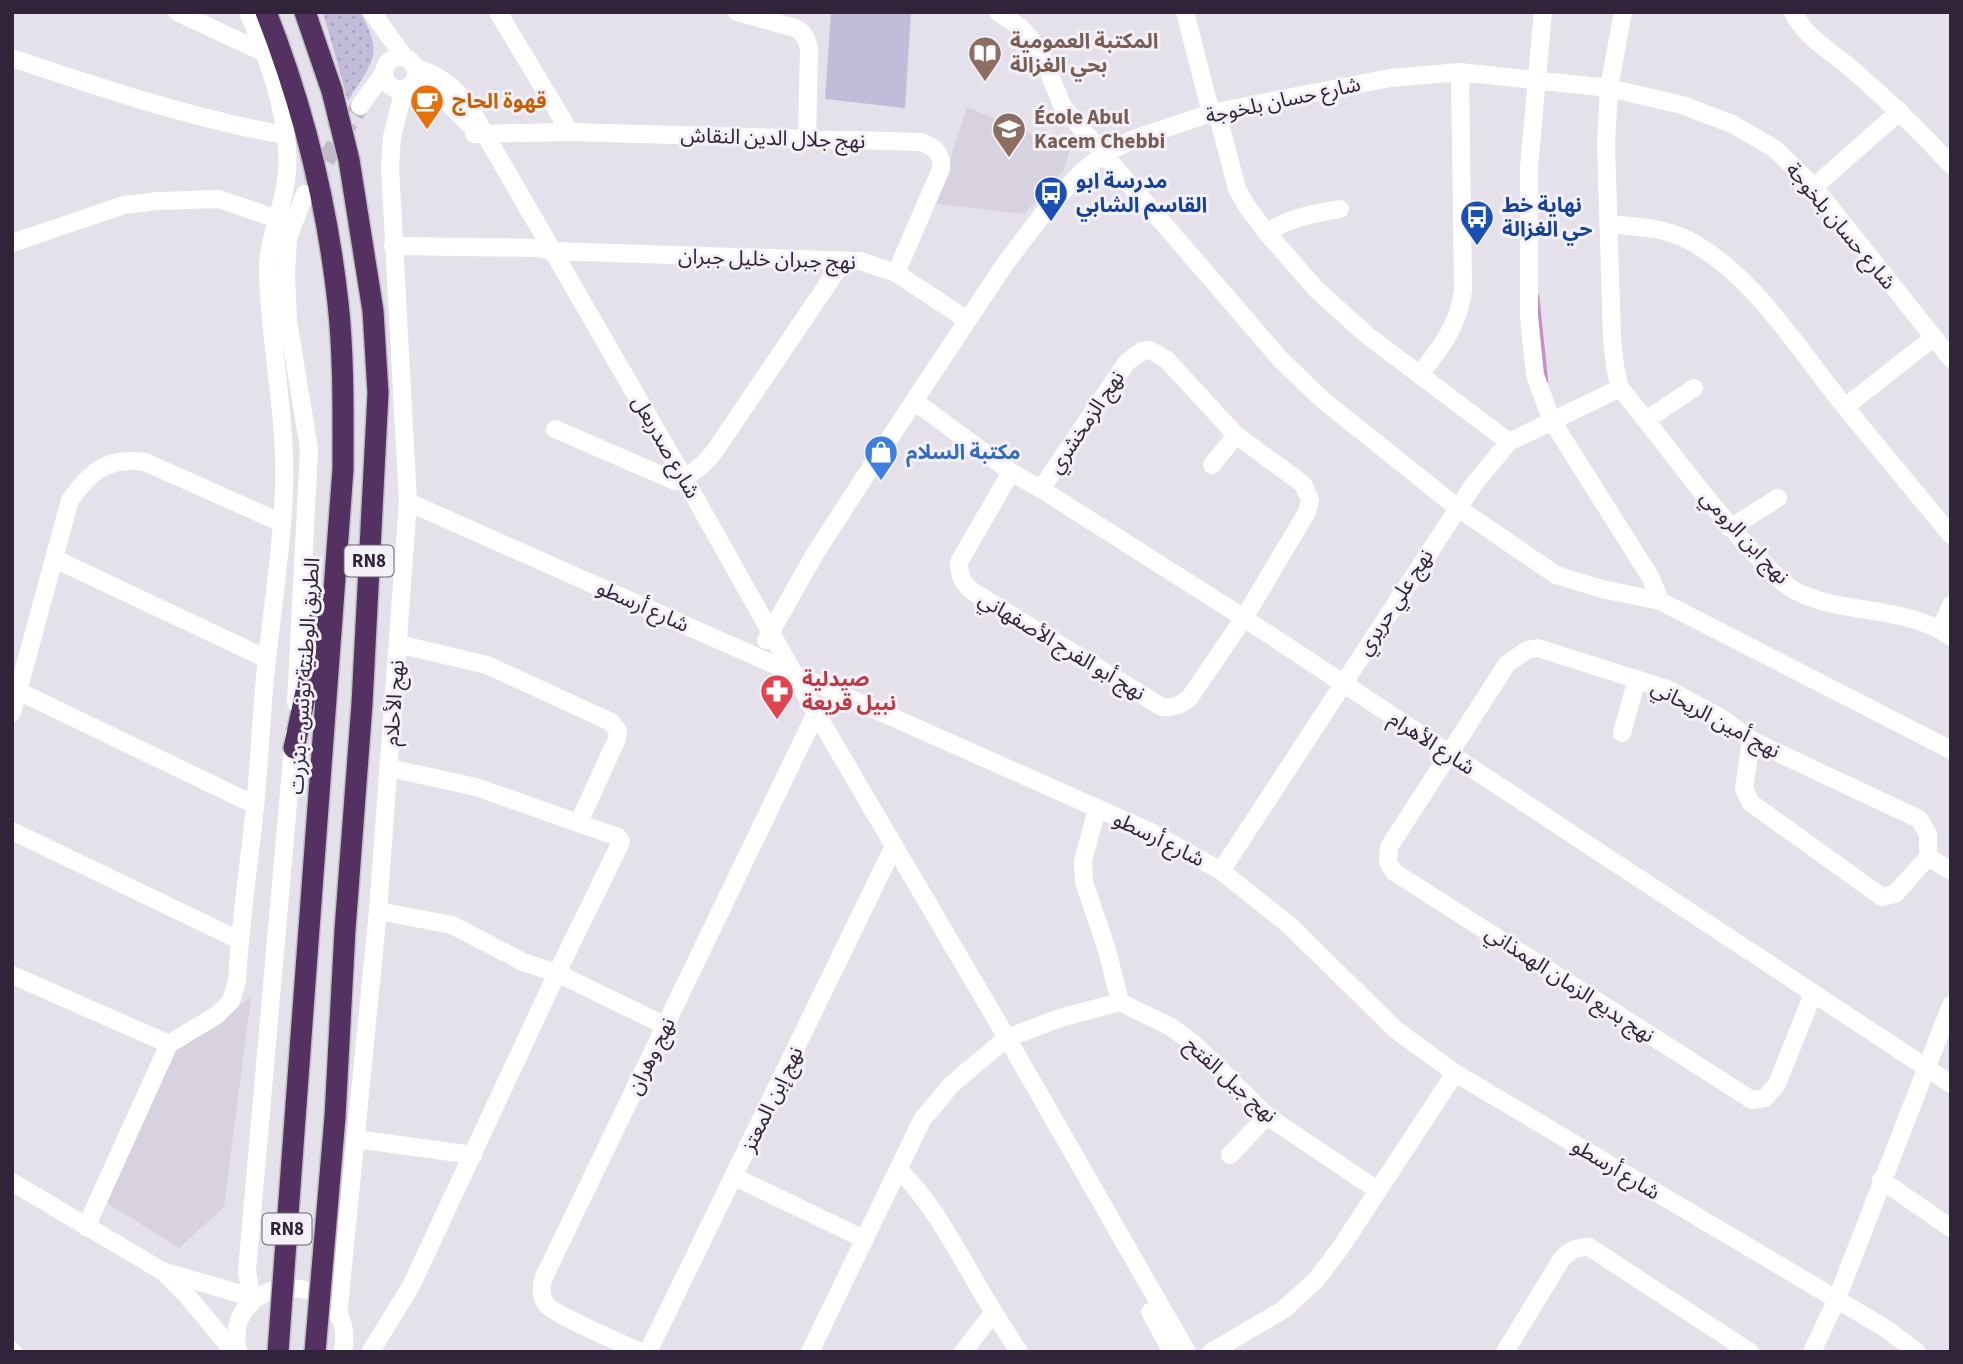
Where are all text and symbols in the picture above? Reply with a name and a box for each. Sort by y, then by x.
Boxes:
place label: المكتبة العمومية بحي الغزالة [1010,26,1158,82]
library icon: المكتبة العمومية بحي الغزالة [966,34,1004,83]
street label: شارع حسان بلخوجة [1203,69,1363,131]
cafe icon: قهوة الحاج [408,82,446,131]
place label: قهوة الحاج [452,86,547,116]
place label: École Abul Kacem Chebbi [1034,102,1165,156]
school or university icon: École Abul Kacem Chebbi [990,110,1028,159]
street label: نهج جلال الدين النقاش [680,120,866,156]
street label: شارع حسان بلخوجة [1779,156,1903,296]
place label: مدرسة ابو القاسم الشابي [1076,166,1207,222]
bus stop icon: مدرسة ابو القاسم الشابي [1032,174,1070,223]
place label: نهاية خط حي الغزالة [1502,190,1592,246]
bus stop icon: نهاية خط حي الغزالة [1458,198,1496,247]
street label: نهج جبران خليل جبران [678,241,856,277]
street label: نهج الزمخشري [1040,364,1132,480]
street label: شارع صدربعل [624,390,708,504]
shop icon: مكتبة السلام [862,433,900,482]
place label: مكتبة السلام [906,437,1021,468]
street label: نهج ابن الرومي [1693,483,1797,591]
street label: نهج علي حريري [1349,543,1441,661]
road number: RN8 [344,546,394,576]
street label: الطريق الوطنية تونس - بنزرت [281,556,327,796]
street label: شارع أرسطو [592,572,694,640]
street label: نهج أبو الفرج الأصفهاني [972,584,1151,709]
street label: نهج الأحلام [376,659,413,747]
place label: صيدلية نبيل قريعة [802,664,896,718]
pharmacy icon: صيدلية نبيل قريعة [758,672,796,721]
street label: نهج أمين الريحاني [1646,672,1786,766]
street label: شارع الأهرام [1382,704,1481,783]
street label: شارع أرسطو [1108,804,1210,874]
street label: نهج بديع الزمان الهمذاني [1479,918,1661,1051]
street label: نهج وهران [619,1012,683,1100]
street label: نهج جبل الفتح [1178,1030,1284,1130]
street label: نهج إبن المعتز [733,1041,810,1158]
street label: شارع أرسطو [1566,1131,1666,1207]
road number: RN8 [262,1214,312,1245]

